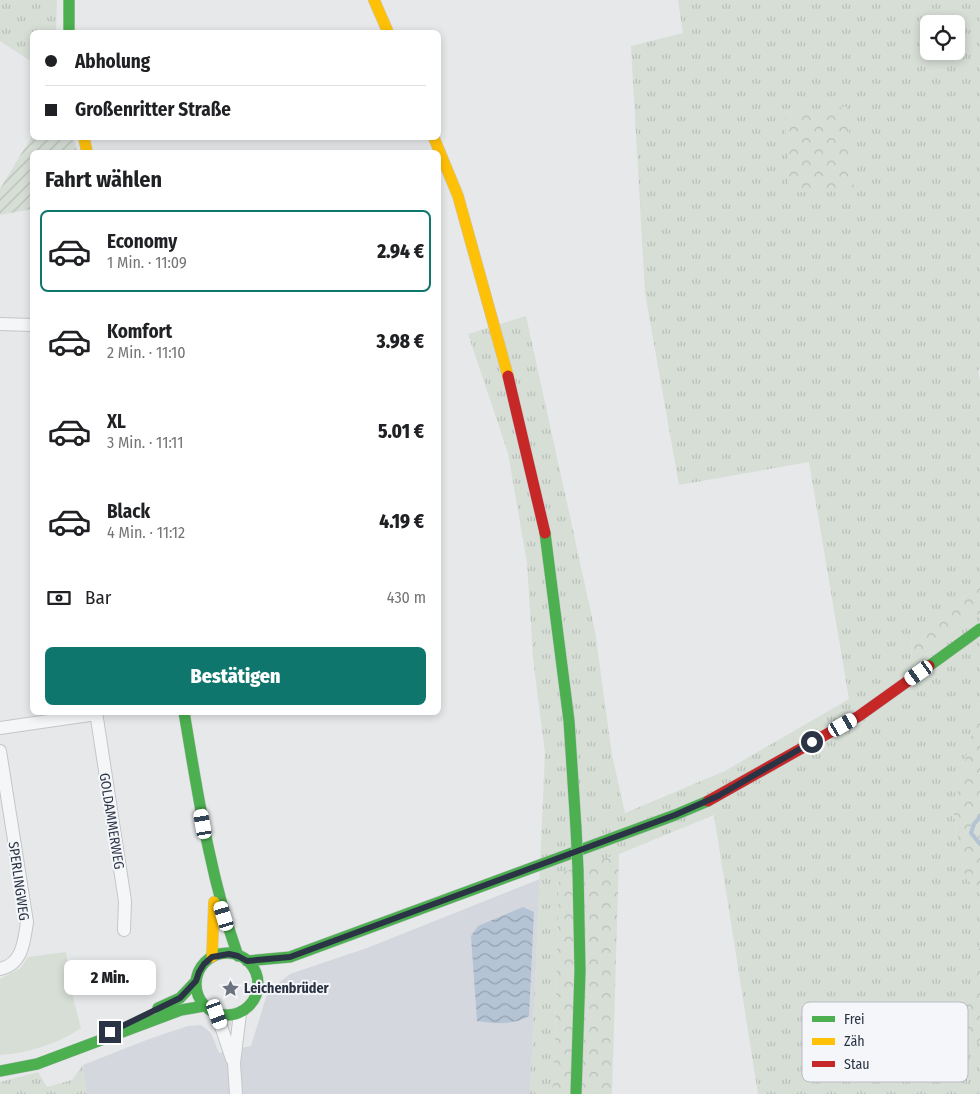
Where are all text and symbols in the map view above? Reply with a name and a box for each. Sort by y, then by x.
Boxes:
map controls [920,15,965,60]
button: locate [920,15,965,60]
text: Abholung [75,50,150,73]
text: Großenritter Straße [75,98,231,121]
text: Fahrt wählen [45,166,162,193]
icon: car [47,229,92,274]
text: Economy [107,230,177,253]
text: 2.94 € [377,240,424,263]
text: 1 Min. · 11:09 [107,253,187,272]
icon: car [47,319,92,364]
text: Komfort [107,320,172,343]
text: 3.98 € [377,330,424,353]
text: 2 Min. · 11:10 [107,343,186,362]
icon: car [47,409,92,454]
text: XL [107,410,126,433]
text: 5.01 € [378,420,424,443]
text: 3 Min. · 11:11 [107,433,183,452]
icon: car [47,499,92,544]
text: Black [107,500,150,523]
text: 4.19 € [379,510,424,533]
text: 4 Min. · 11:12 [107,523,185,542]
icon: cash [45,584,73,612]
text: Bar [85,586,111,609]
text: 430 m [387,588,426,607]
button: Bestätigen [45,647,426,705]
car [902,658,935,688]
car [826,711,859,739]
route start [801,731,823,753]
street label: GOLDAMMERWEG [95,772,128,871]
car [193,808,212,840]
street label: SPERLINGWEG [5,840,32,922]
car [212,899,235,933]
callout: 2 Min. [64,960,156,994]
text: 2 Min. [91,968,129,987]
place icon: Leichenbrüder [220,978,240,998]
place label: Leichenbrüder [244,980,330,997]
car [204,997,229,1031]
legend [802,1002,968,1082]
text: Frei [844,1011,865,1028]
route end [99,1021,121,1043]
text: Zäh [844,1033,865,1050]
text: Stau [844,1056,870,1073]

